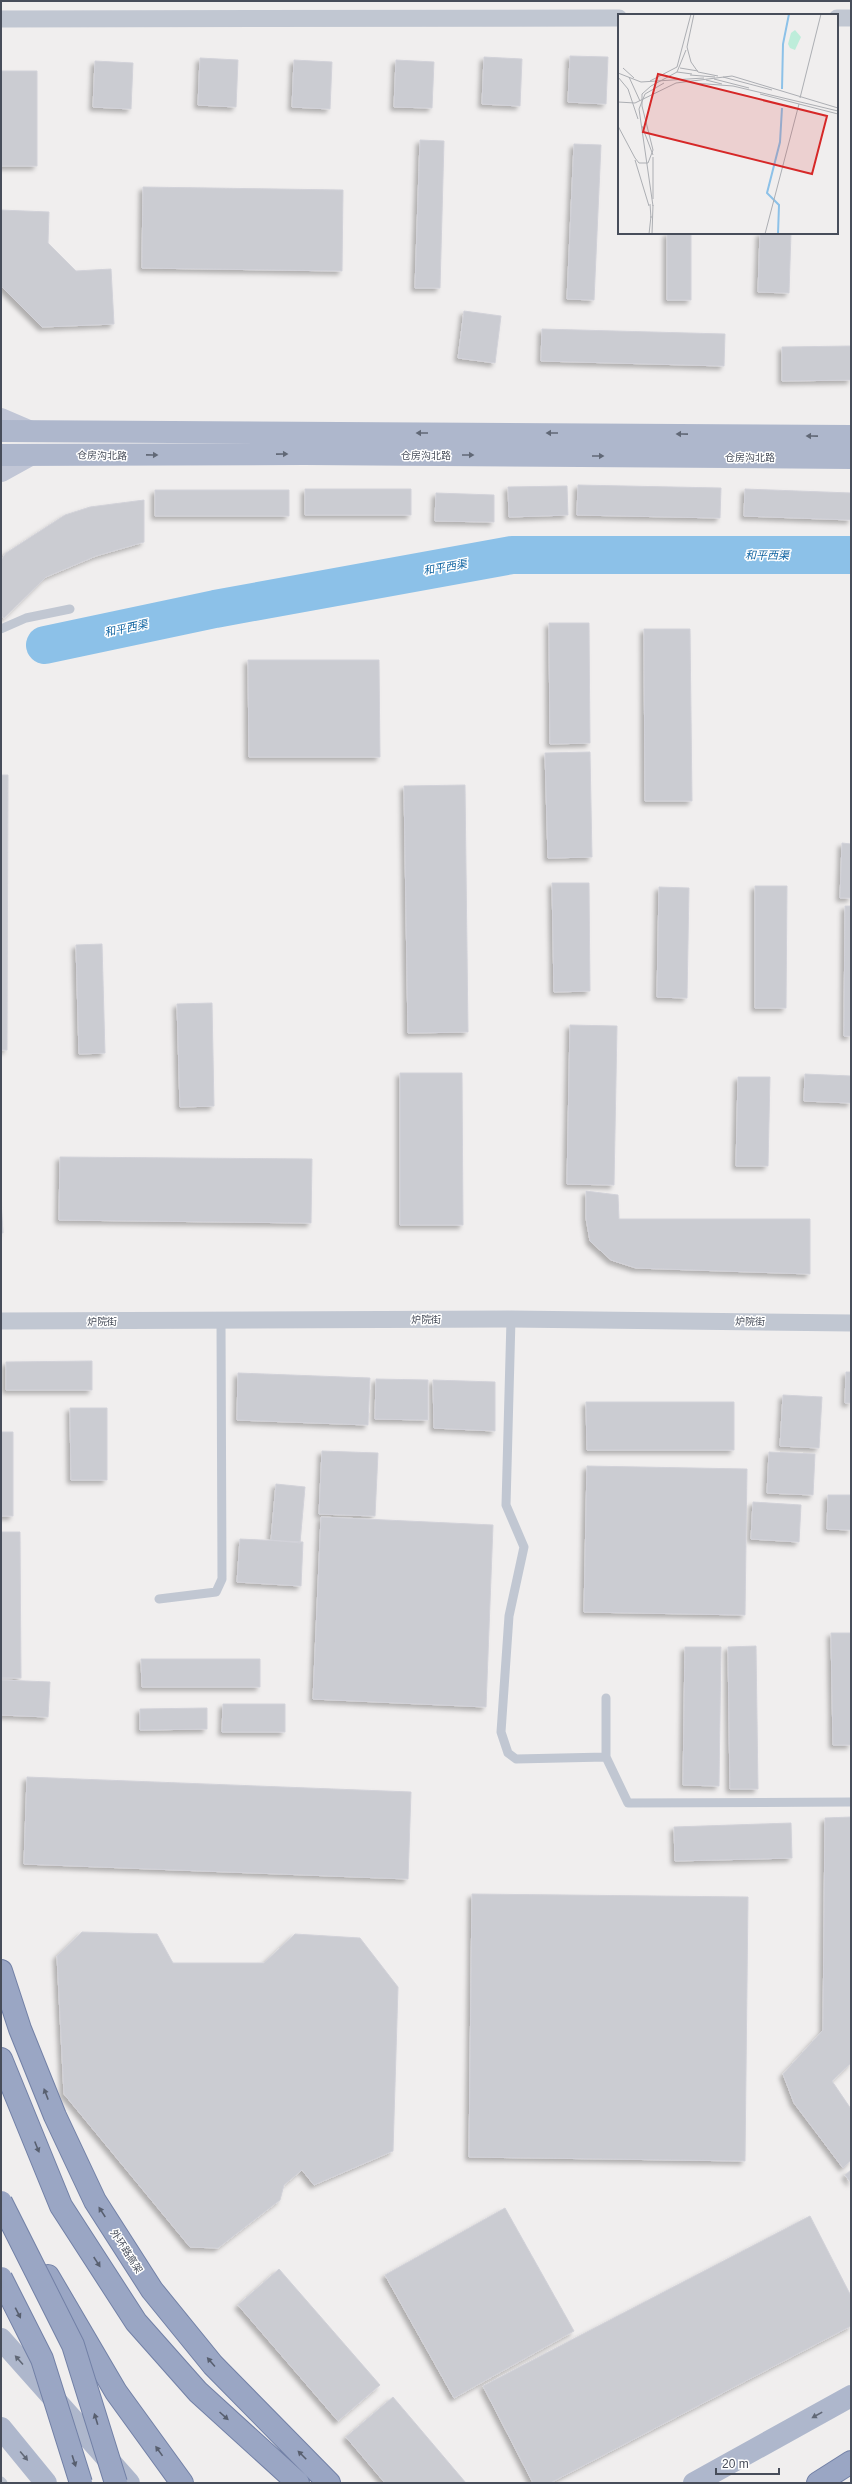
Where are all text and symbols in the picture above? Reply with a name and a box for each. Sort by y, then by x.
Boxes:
inset map [618,14,838,234]
one-way arrow [415,430,428,436]
one-way arrow [545,430,558,436]
one-way arrow [675,431,688,437]
one-way arrow [805,433,818,439]
street label: 仓房沟北路 [77,450,127,461]
street label: 仓房沟北路 [401,450,451,461]
one-way arrow [276,451,289,457]
one-way arrow [146,452,158,459]
one-way arrow [462,452,475,458]
street label: 仓房沟北路 [725,452,775,463]
one-way arrow [592,453,605,459]
water label: 和平西渠 [745,549,791,561]
water label: 和平西渠 [422,557,470,577]
water label: 和平西渠 [103,617,151,638]
street label: 炉院街 [411,1314,441,1325]
street label: 炉院街 [87,1316,117,1327]
street label: 炉院街 [735,1316,765,1327]
one-way arrow [42,2088,48,2100]
one-way arrow [34,2142,40,2153]
one-way arrow [98,2206,106,2217]
street label: 外环路高架 [108,2227,145,2275]
one-way arrow [94,2256,101,2268]
one-way arrow [15,2307,22,2319]
one-way arrow [15,2355,24,2364]
one-way arrow [206,2357,215,2367]
one-way arrow [219,2411,229,2420]
one-way arrow [811,2412,823,2419]
one-way arrow [93,2413,99,2425]
one-way arrow [155,2446,163,2457]
one-way arrow [19,2450,28,2461]
one-way arrow [297,2450,306,2460]
scale bar [716,2450,779,2476]
one-way arrow [71,2455,77,2467]
text: 20 m [722,2457,749,2471]

